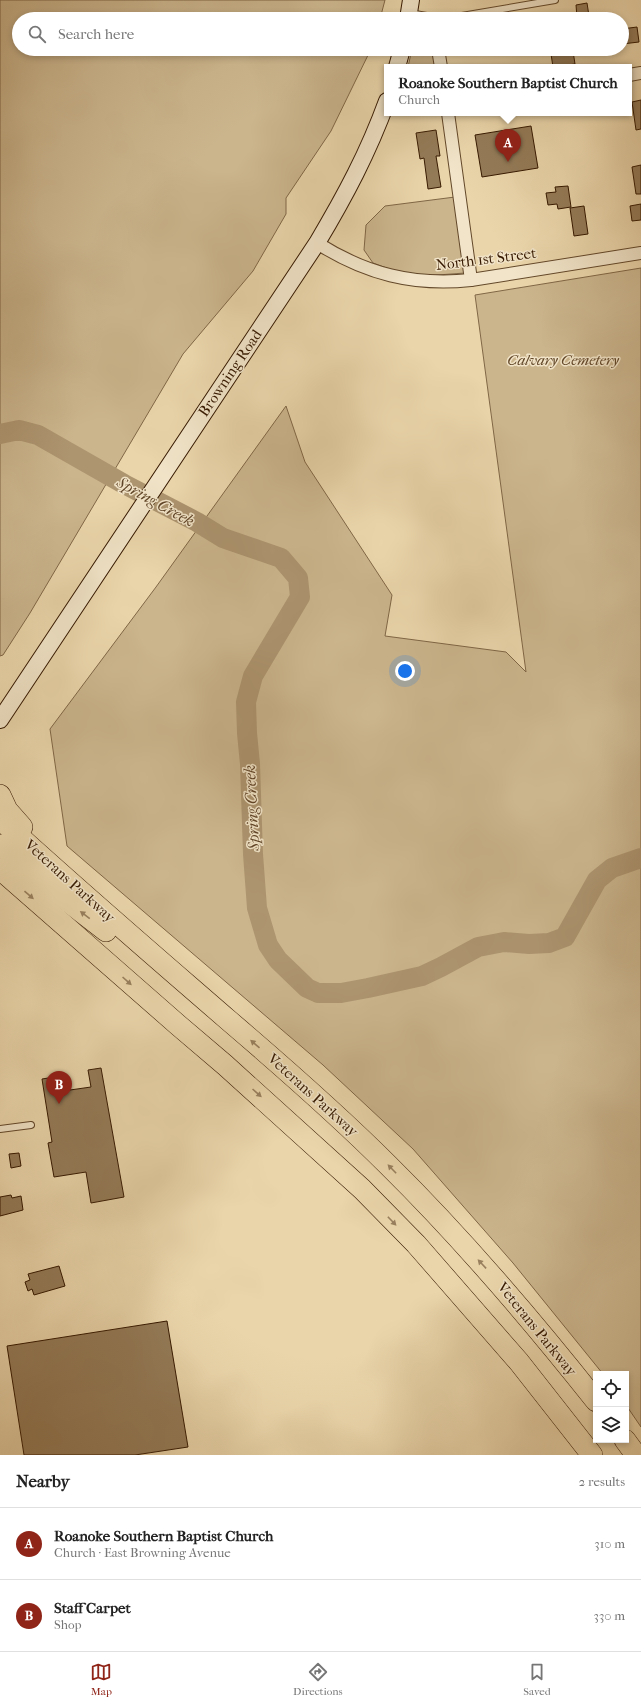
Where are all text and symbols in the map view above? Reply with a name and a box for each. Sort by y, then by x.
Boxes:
search box [12,12,629,56]
icon: search [26,23,48,45]
text: Search here [58,25,134,43]
popup [384,64,632,116]
text: Roanoke Southern Baptist Church [398,74,618,92]
text: Church [398,92,440,107]
pin: A [495,129,521,162]
street label: North 1st Street [435,244,538,274]
street label: Browning Road [194,325,266,420]
park label: Calvary Cemetery [507,351,620,369]
water label: Spring Creek [113,472,198,531]
your location [395,661,415,681]
water label: Spring Creek [240,765,263,852]
street label: Veterans Parkway [20,835,120,927]
one-way arrow [24,890,34,900]
one-way arrow [80,911,91,919]
one-way arrow [122,976,132,985]
one-way arrow [250,1039,261,1048]
street label: Veterans Parkway [263,1049,363,1141]
pin: B [46,1071,72,1104]
one-way arrow [252,1089,262,1098]
one-way arrow [388,1164,397,1174]
one-way arrow [388,1216,397,1226]
one-way arrow [478,1259,487,1268]
street label: Veterans Parkway [493,1278,581,1380]
map controls [593,1371,629,1443]
button: locate [593,1371,629,1407]
button: layers [593,1407,629,1443]
text: Nearby [16,1471,70,1491]
text: 2 results [579,1474,625,1489]
text: Roanoke Southern Baptist Church [54,1527,273,1545]
text: A [25,1536,33,1551]
text: 310 m [594,1536,625,1551]
text: Church · East Browning Avenue [54,1545,231,1560]
text: Staff Carpet [54,1599,131,1617]
text: B [25,1608,33,1623]
text: 330 m [594,1608,625,1623]
text: Shop [54,1617,82,1632]
tab: Map [90,1661,112,1698]
tab: Directions [293,1661,343,1698]
tab: Saved [523,1661,551,1698]

